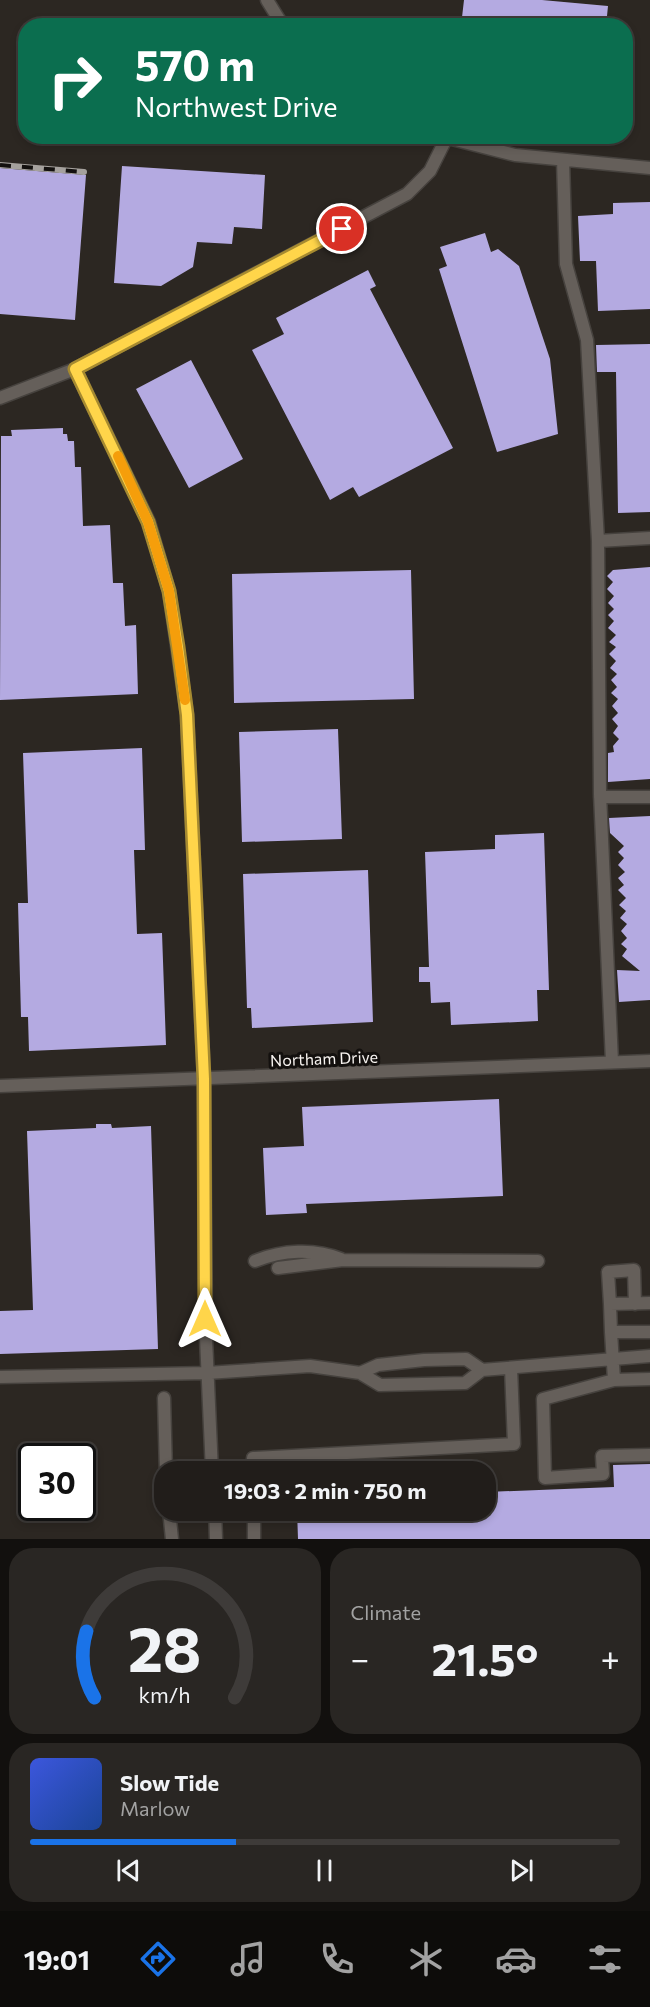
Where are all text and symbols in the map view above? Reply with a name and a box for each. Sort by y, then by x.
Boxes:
text: 570 m [135,38,255,90]
icon: right [36,42,114,120]
text: Northwest Drive [135,90,338,123]
pin [316,203,367,254]
icon: arrive [325,212,358,245]
street label: Northam Drive [270,1047,378,1069]
position arrow [173,1287,237,1351]
speed limit sign: 30 [18,1443,96,1521]
text: 19:03 · 2 min · 750 m [224,1477,426,1504]
text: Climate [351,1600,421,1624]
text: 28 [128,1609,202,1685]
text: 21.5° [431,1630,538,1685]
text: − [351,1637,369,1678]
text: + [601,1637,620,1678]
text: km/h [139,1681,191,1707]
text: Slow Tide [120,1769,219,1796]
text: Marlow [120,1796,190,1820]
icon: previous [112,1854,145,1887]
icon: pause [308,1854,341,1887]
icon: next [505,1854,538,1887]
icon: directions [137,1938,179,1980]
icon: music [227,1938,269,1980]
icon: phone [316,1938,358,1980]
icon: climate [405,1938,447,1980]
icon: car [495,1938,537,1980]
icon: filters [584,1938,626,1980]
text: 19:01 [24,1943,90,1976]

